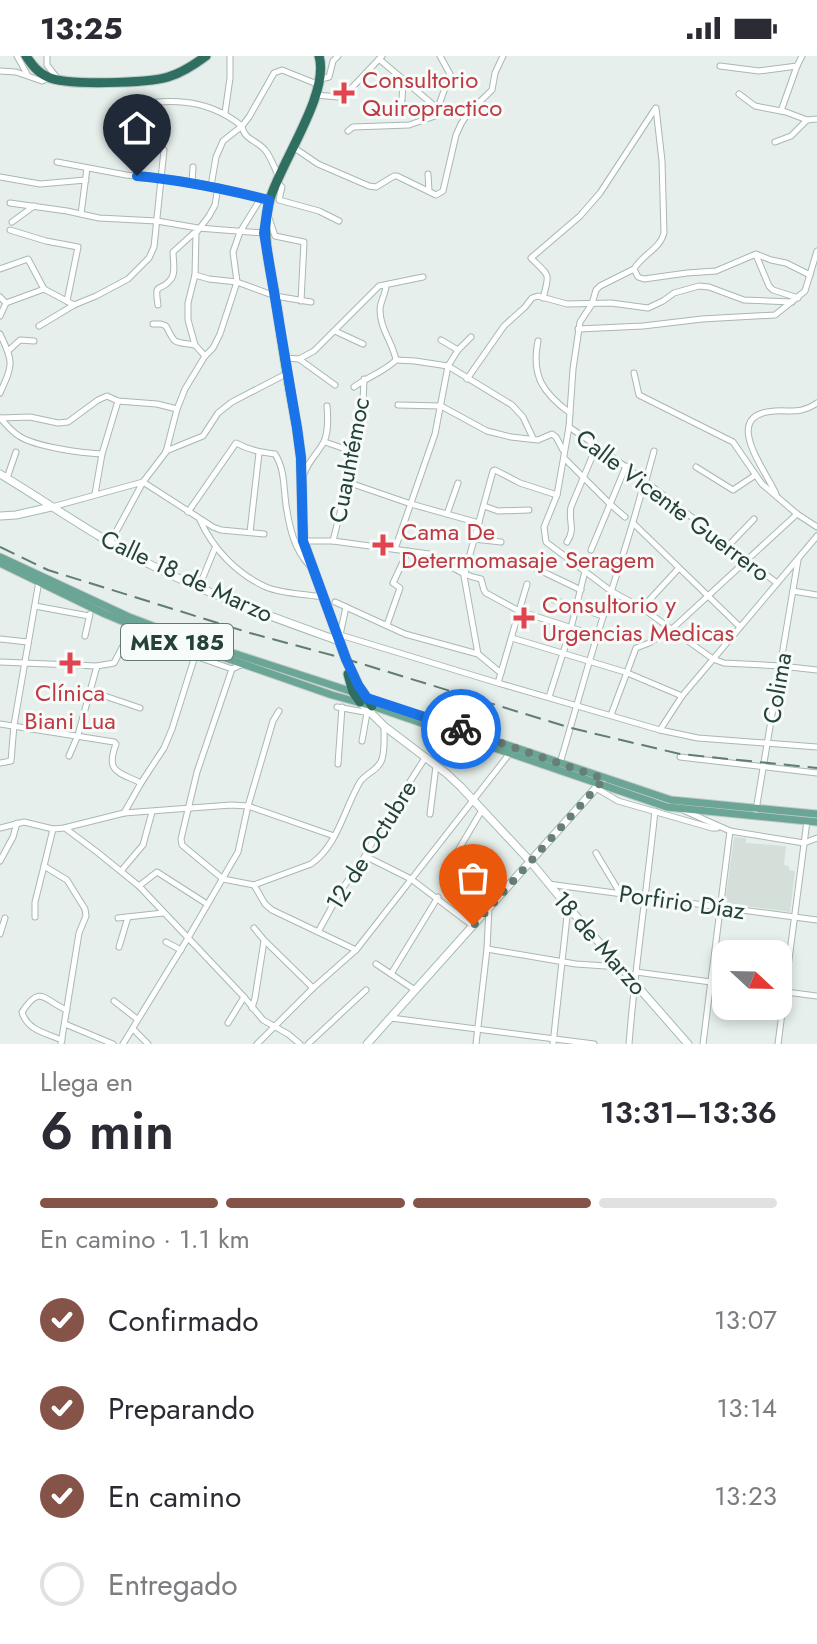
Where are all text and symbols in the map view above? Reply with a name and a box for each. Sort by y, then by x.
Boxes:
text: 13:25 [40,7,123,50]
place label: Consultorio Quiropractico [362,62,502,125]
marker: Consultorio Quiropractico [333,82,355,104]
pin [103,94,171,176]
icon: home [115,106,159,150]
street label: Cuauhtémoc [320,394,378,526]
street label: Calle Vicente Guerrero [568,420,778,590]
place label: Cama De Determomasaje Seragem [401,514,655,577]
street label: Calle 18 de Marzo [95,521,279,631]
marker: Cama De Determomasaje Seragem [372,534,394,556]
place label: Consultorio y Urgencias Medicas [542,587,734,650]
marker: Consultorio y Urgencias Medicas [513,607,535,629]
road number: MEX 185 [121,624,233,660]
street label: Colima [754,650,800,726]
marker: Clínica Biani Lua [59,652,81,674]
place label: Clínica Biani Lua [24,675,116,738]
courier [421,689,501,769]
icon: bike [439,707,483,751]
street label: 12 de Octubre [317,773,425,917]
pin [439,844,507,926]
icon: bag [451,856,495,900]
street label: Porfirio Díaz [617,876,747,928]
street label: 18 de Marzo [545,883,655,1003]
north arrow [712,940,792,1020]
map controls [712,940,792,1020]
text: Llega en [40,1063,133,1101]
text: 13:31–13:36 [600,1091,777,1134]
text: 6 min [40,1093,174,1169]
text: En camino · 1.1 km [40,1220,250,1258]
icon: check [40,1298,84,1342]
text: Confirmado [108,1299,259,1342]
text: 13:07 [714,1301,777,1339]
icon: check [40,1386,84,1430]
text: Preparando [108,1387,255,1430]
text: 13:14 [716,1389,777,1427]
icon: check [40,1474,84,1518]
text: En camino [108,1475,241,1518]
text: 13:23 [714,1477,777,1515]
text: Entregado [108,1563,238,1606]

